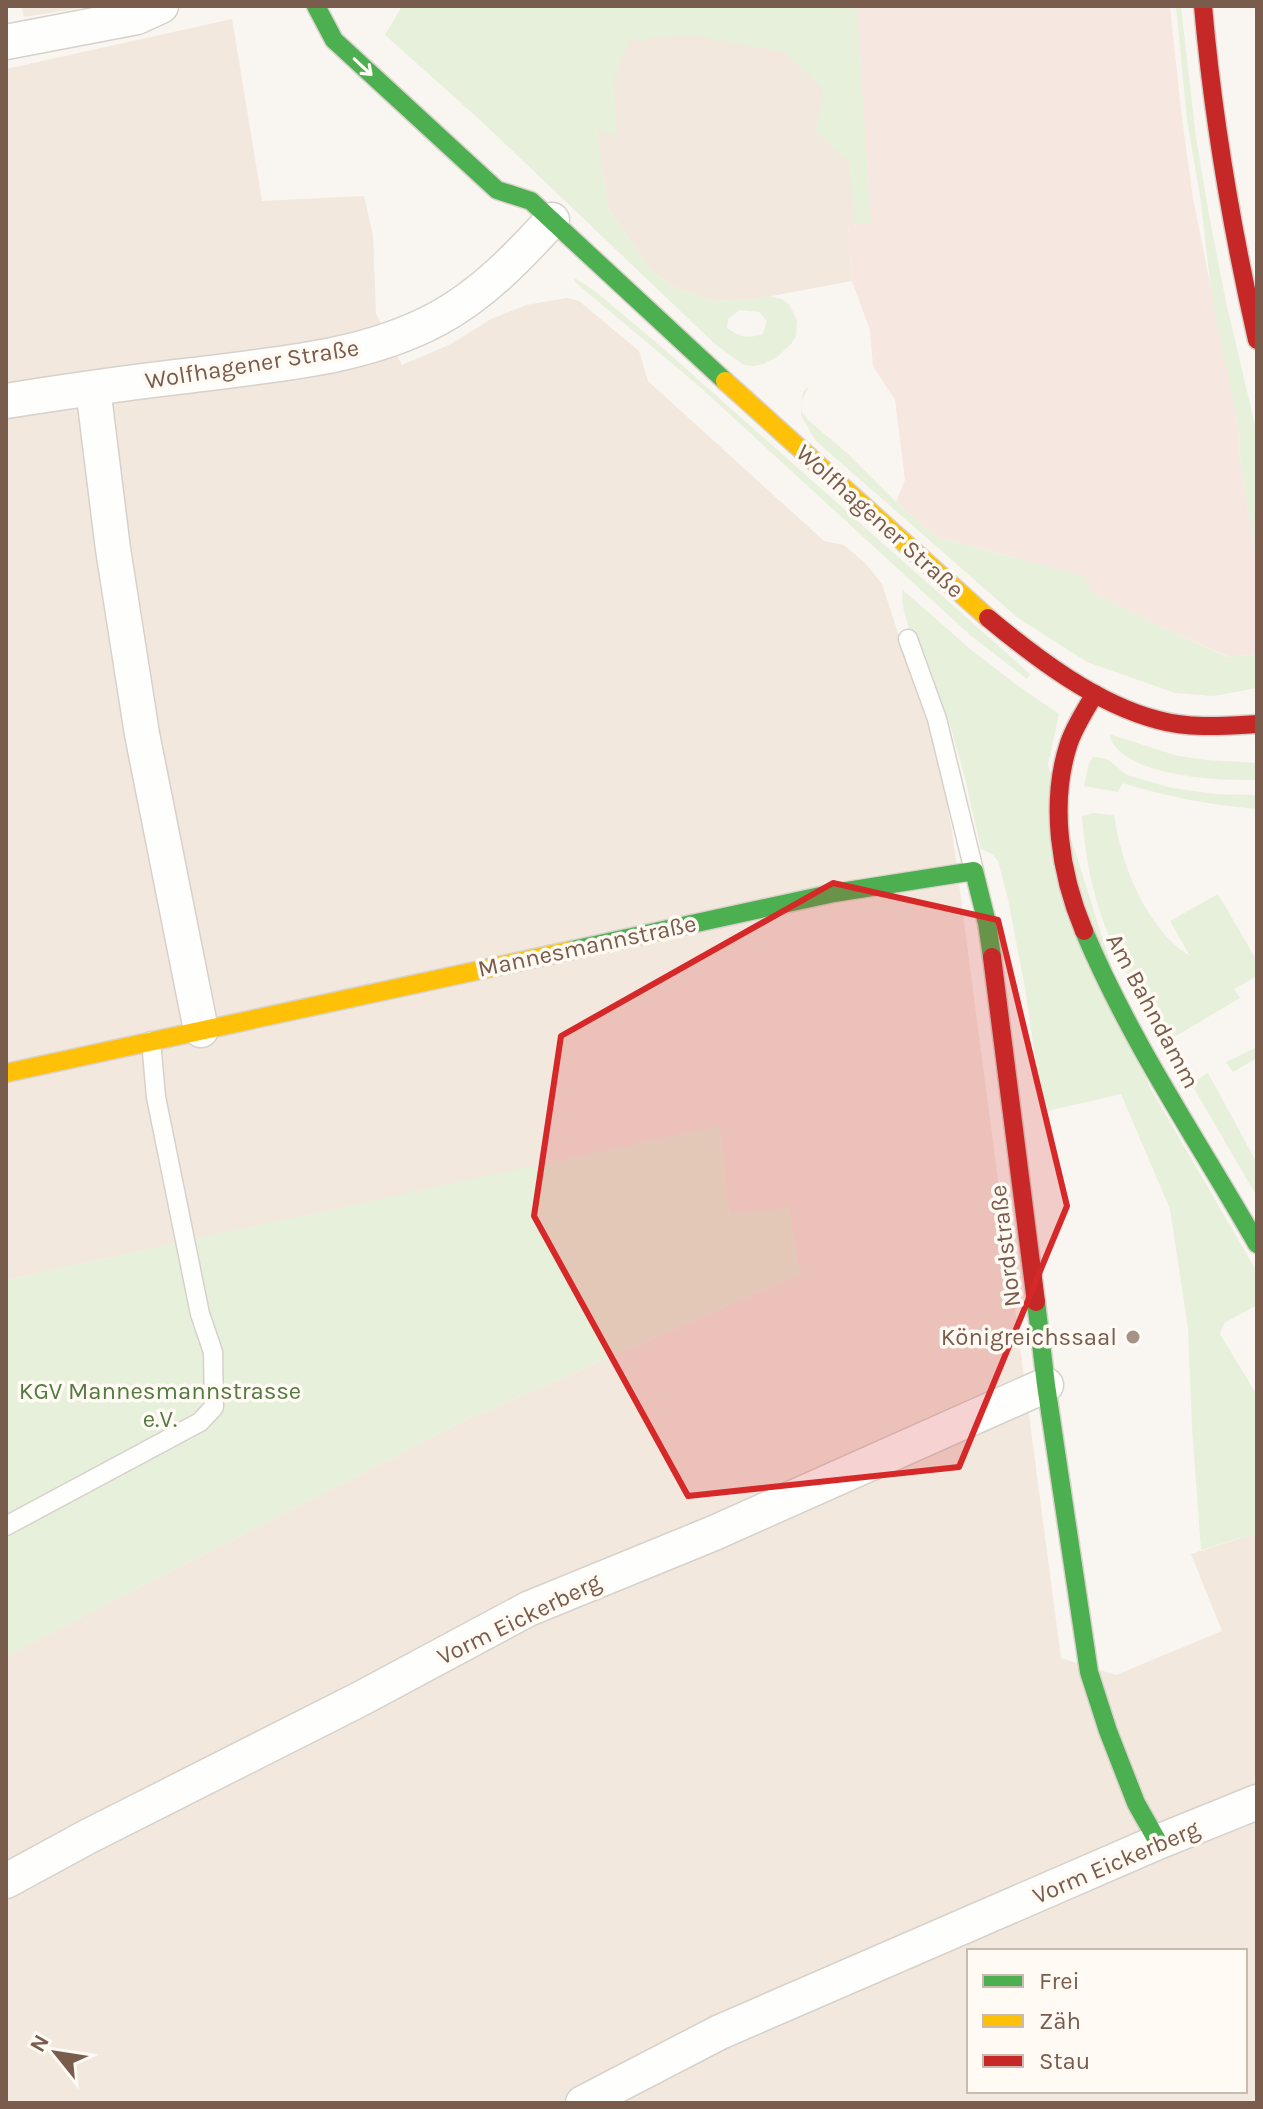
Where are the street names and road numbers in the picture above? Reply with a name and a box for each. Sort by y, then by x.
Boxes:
street label: Wolfhagener Straße [143,333,361,395]
street label: Wolfhagener Straße [790,438,970,604]
street label: Mannesmannstraße [475,909,699,983]
street label: Am Bahndamm [1100,929,1206,1093]
street label: Nordstraße [984,1183,1026,1309]
street label: Vorm Eickerberg [433,1567,606,1671]
street label: Vorm Eickerberg [1028,1814,1204,1910]

